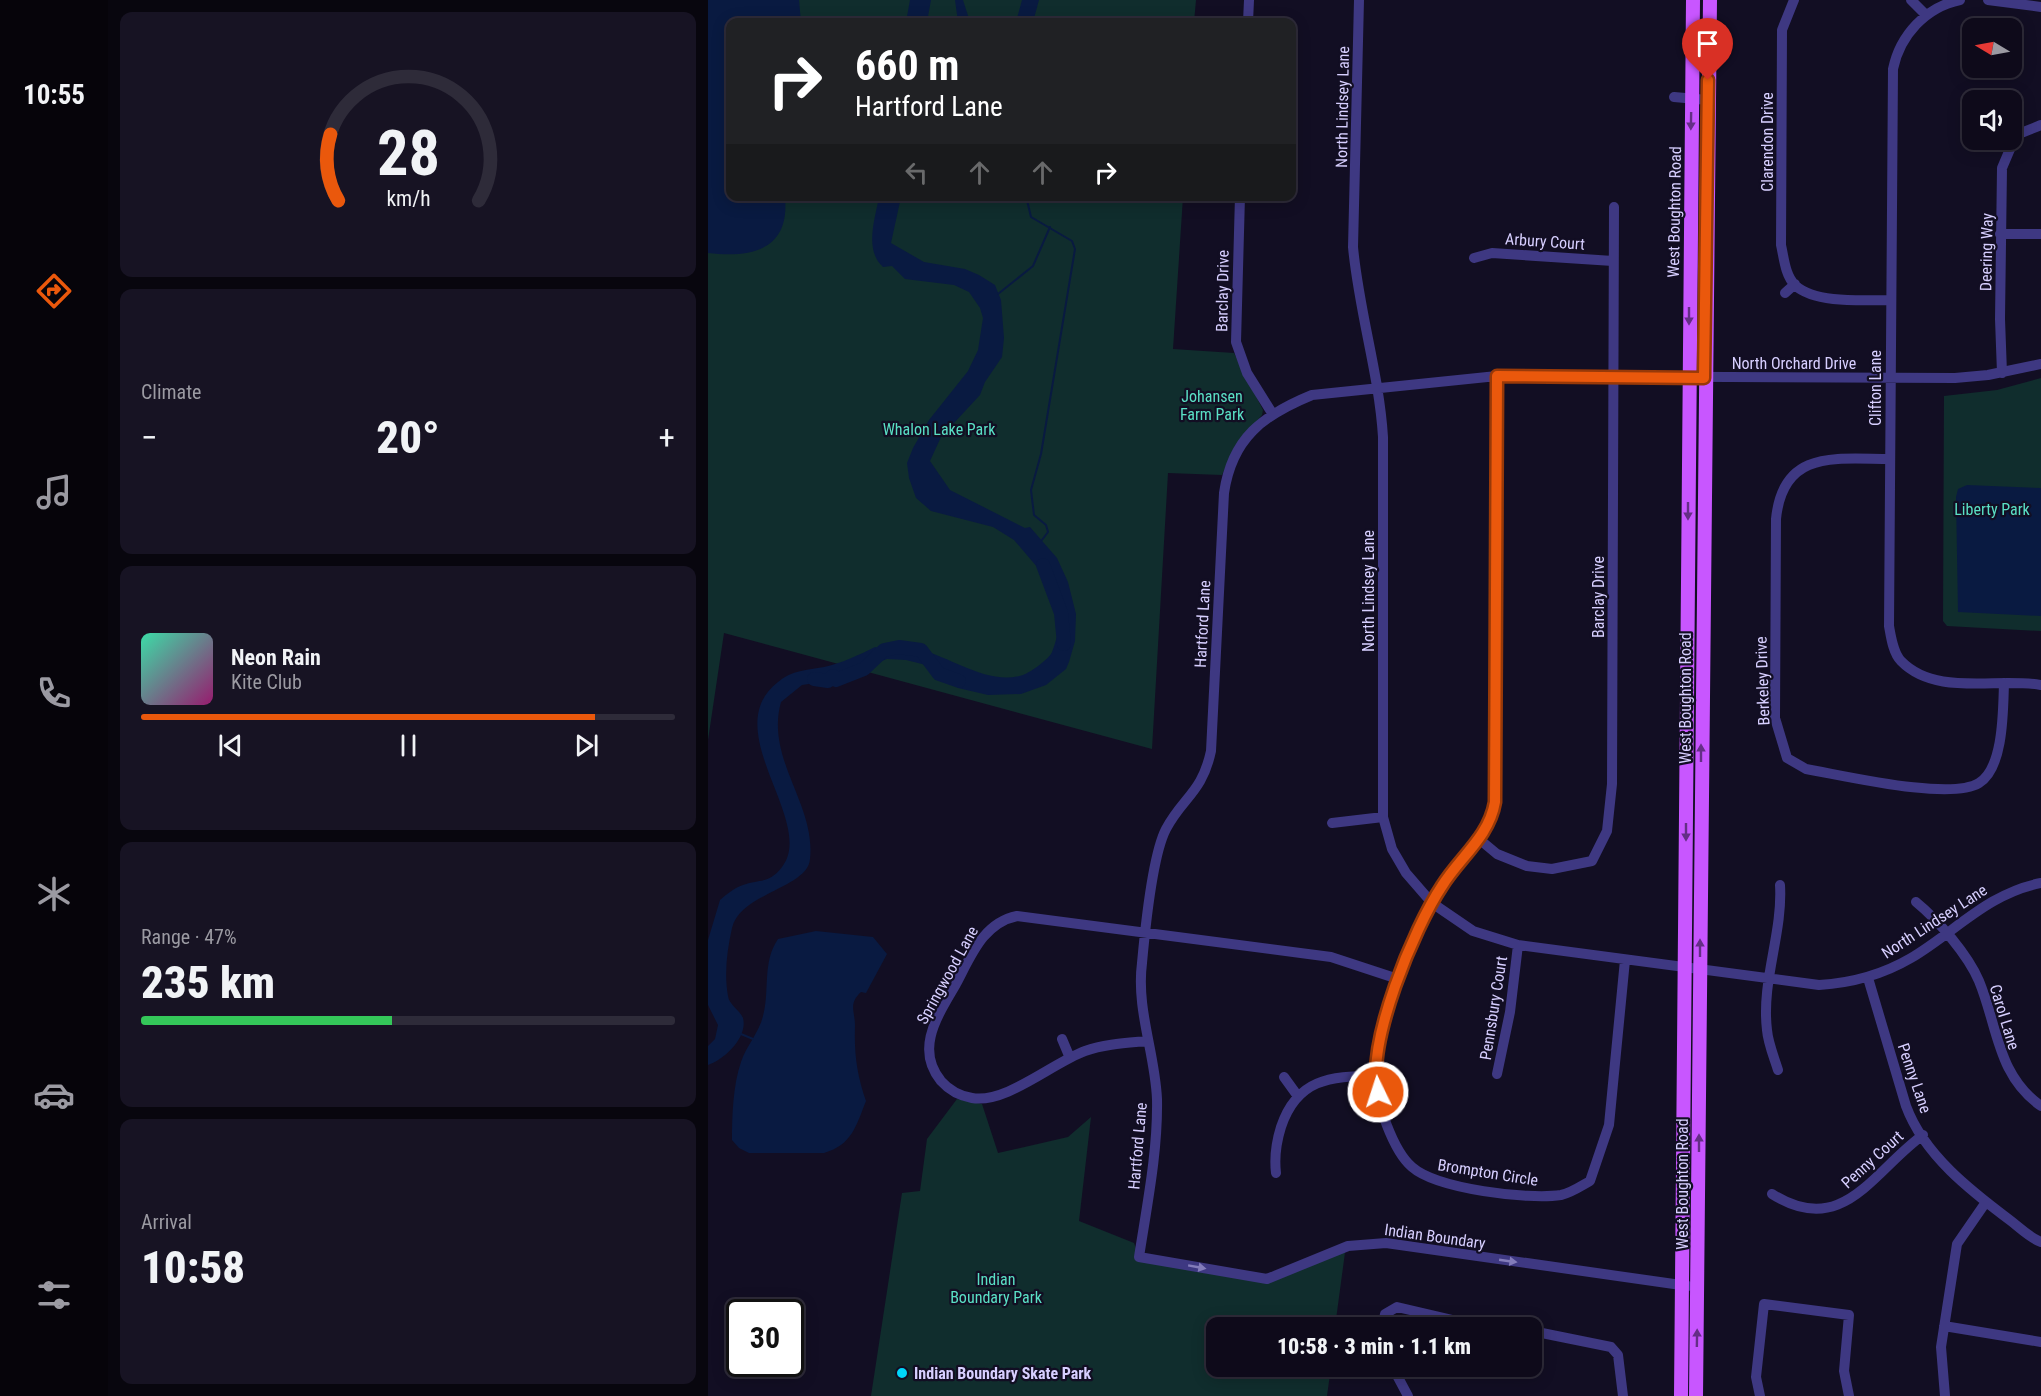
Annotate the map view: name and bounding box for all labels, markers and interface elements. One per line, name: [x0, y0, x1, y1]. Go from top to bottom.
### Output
pin: [1682, 18, 1733, 80]
north arrow: [1962, 18, 2022, 78]
map controls: [1962, 18, 2022, 150]
icon: arrive: [1691, 27, 1724, 60]
text: 660 m: [855, 41, 960, 90]
icon: right: [756, 42, 834, 120]
street label: North Lindsey Lane: [1332, 46, 1353, 168]
text: 10:55: [23, 79, 85, 111]
button: sound: [1962, 90, 2022, 150]
text: Hartford Lane: [855, 91, 1003, 123]
street label: Clarendon Drive: [1758, 92, 1777, 192]
one-way arrow: [1686, 112, 1696, 131]
text: 28: [376, 118, 440, 191]
street label: West Boughton Road: [1664, 146, 1685, 278]
icon: left: [900, 156, 933, 189]
icon: ahead: [963, 156, 996, 189]
icon: ahead: [1026, 156, 1059, 189]
icon: right: [1089, 156, 1122, 189]
text: km/h: [386, 187, 430, 212]
street label: Deering Way: [1976, 212, 1997, 291]
street label: Arbury Court: [1504, 229, 1586, 254]
street label: Barclay Drive: [1212, 250, 1233, 332]
icon: directions: [33, 270, 75, 312]
one-way arrow: [1684, 307, 1694, 326]
street label: Clifton Lane: [1866, 350, 1885, 426]
street label: North Orchard Drive: [1732, 354, 1856, 373]
text: Climate: [141, 380, 201, 404]
park label: Johansen Farm Park: [1180, 387, 1245, 424]
text: 20°: [376, 411, 440, 464]
text: −: [141, 418, 158, 457]
text: +: [659, 418, 675, 457]
park label: Whalon Lake Park: [883, 420, 996, 439]
icon: music: [33, 471, 75, 513]
park label: Liberty Park: [1954, 500, 2031, 519]
one-way arrow: [1684, 502, 1693, 521]
street label: North Lindsey Lane: [1359, 530, 1378, 652]
street label: Barclay Drive: [1589, 556, 1608, 638]
street label: Hartford Lane: [1191, 580, 1214, 668]
street label: West Boughton Road: [1676, 632, 1695, 764]
street label: Berkeley Drive: [1751, 636, 1774, 726]
text: Neon Rain: [231, 645, 321, 670]
text: Kite Club: [231, 670, 302, 694]
icon: phone: [33, 672, 75, 714]
icon: previous: [214, 729, 247, 762]
icon: pause: [392, 729, 425, 762]
icon: next: [570, 729, 603, 762]
one-way arrow: [1696, 743, 1706, 762]
one-way arrow: [1681, 823, 1691, 842]
icon: climate: [33, 873, 75, 915]
street label: North Lindsey Lane: [1878, 880, 1991, 963]
street label: Springwood Lane: [913, 923, 982, 1028]
text: Range · 47%: [141, 925, 237, 949]
one-way arrow: [1695, 938, 1705, 957]
street label: Pennsbury Court: [1476, 955, 1511, 1061]
text: 235 km: [141, 956, 275, 1009]
street label: Carol Lane: [1986, 982, 2023, 1052]
street label: Penny Lane: [1894, 1041, 1935, 1116]
position arrow: [1346, 1060, 1410, 1124]
icon: car: [33, 1074, 75, 1116]
street label: Hartford Lane: [1124, 1102, 1151, 1190]
street label: West Boughton Road: [1673, 1118, 1692, 1250]
street label: Penny Court: [1837, 1126, 1907, 1192]
one-way arrow: [1694, 1133, 1703, 1152]
street label: Brompton Circle: [1436, 1155, 1540, 1190]
text: Arrival: [141, 1210, 192, 1234]
street label: Indian Boundary: [1383, 1220, 1487, 1253]
text: 10:58: [141, 1241, 245, 1294]
one-way arrow: [1499, 1257, 1518, 1266]
one-way arrow: [1188, 1263, 1207, 1272]
park label: Indian Boundary Park: [950, 1270, 1043, 1307]
icon: filters: [33, 1274, 75, 1316]
speed limit sign: 30: [726, 1299, 804, 1377]
one-way arrow: [1692, 1328, 1702, 1347]
text: 10:58 · 3 min · 1.1 km: [1277, 1334, 1471, 1359]
place label: Indian Boundary Skate Park: [914, 1364, 1092, 1383]
marker: Indian Boundary Skate Park: [895, 1366, 909, 1380]

